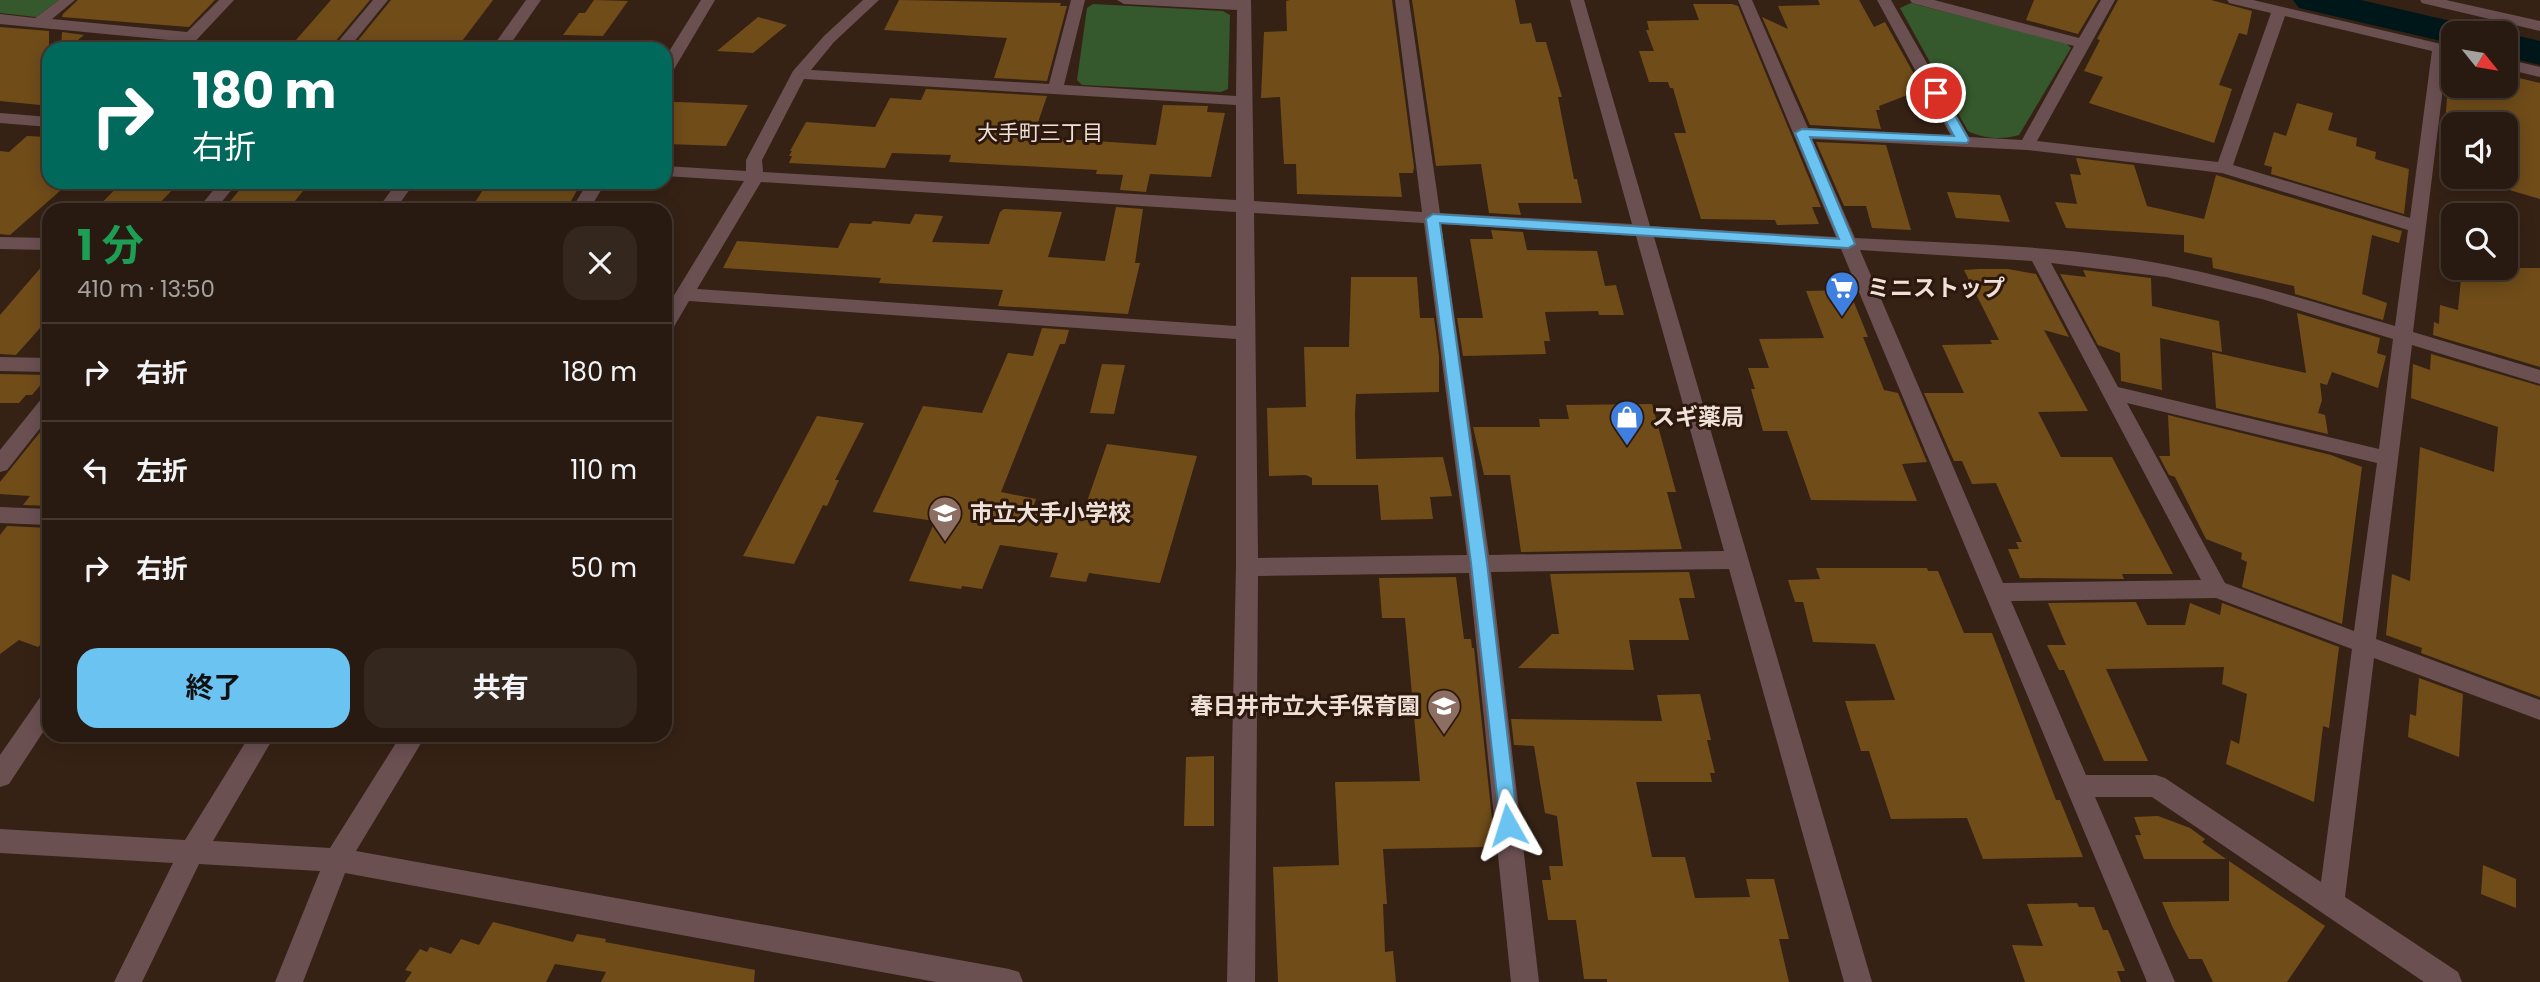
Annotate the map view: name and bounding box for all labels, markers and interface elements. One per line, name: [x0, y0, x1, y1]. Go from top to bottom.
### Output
north arrow: [2441, 21, 2518, 98]
map controls: [2441, 21, 2518, 280]
text: 180 m: [192, 57, 336, 125]
pin: [1906, 63, 1966, 123]
icon: right: [77, 70, 168, 161]
icon: arrive: [1917, 74, 1955, 112]
button: sound: [2441, 112, 2518, 189]
district label: 大手町三丁目: [977, 118, 1103, 147]
text: 右折: [192, 124, 256, 169]
button: search: [2441, 203, 2518, 280]
text: 1 分: [77, 216, 144, 275]
button: close: [563, 226, 637, 300]
supermarket icon: ミニストップ: [1823, 269, 1861, 318]
place label: ミニストップ: [1867, 272, 2005, 304]
text: 410 m · 13:50: [77, 273, 215, 305]
icon: right: [77, 353, 115, 391]
text: 180 m: [562, 354, 637, 390]
text: 右折: [136, 355, 188, 391]
shop icon: スギ薬局: [1608, 398, 1646, 447]
place label: スギ薬局: [1652, 401, 1744, 433]
icon: left: [77, 451, 115, 489]
text: 110 m: [570, 452, 637, 488]
text: 左折: [136, 453, 188, 489]
school or university icon: 市立大手小学校: [926, 494, 964, 543]
place label: 市立大手小学校: [970, 497, 1131, 529]
icon: right: [77, 549, 115, 587]
text: 50 m: [571, 550, 637, 586]
text: 右折: [136, 551, 188, 587]
button: 終了: [77, 648, 350, 728]
button: 共有: [364, 648, 637, 728]
school or university icon: 春日井市立大手保育園: [1425, 687, 1463, 736]
place label: 春日井市立大手保育園: [1190, 690, 1420, 722]
position arrow: [1471, 788, 1545, 862]

